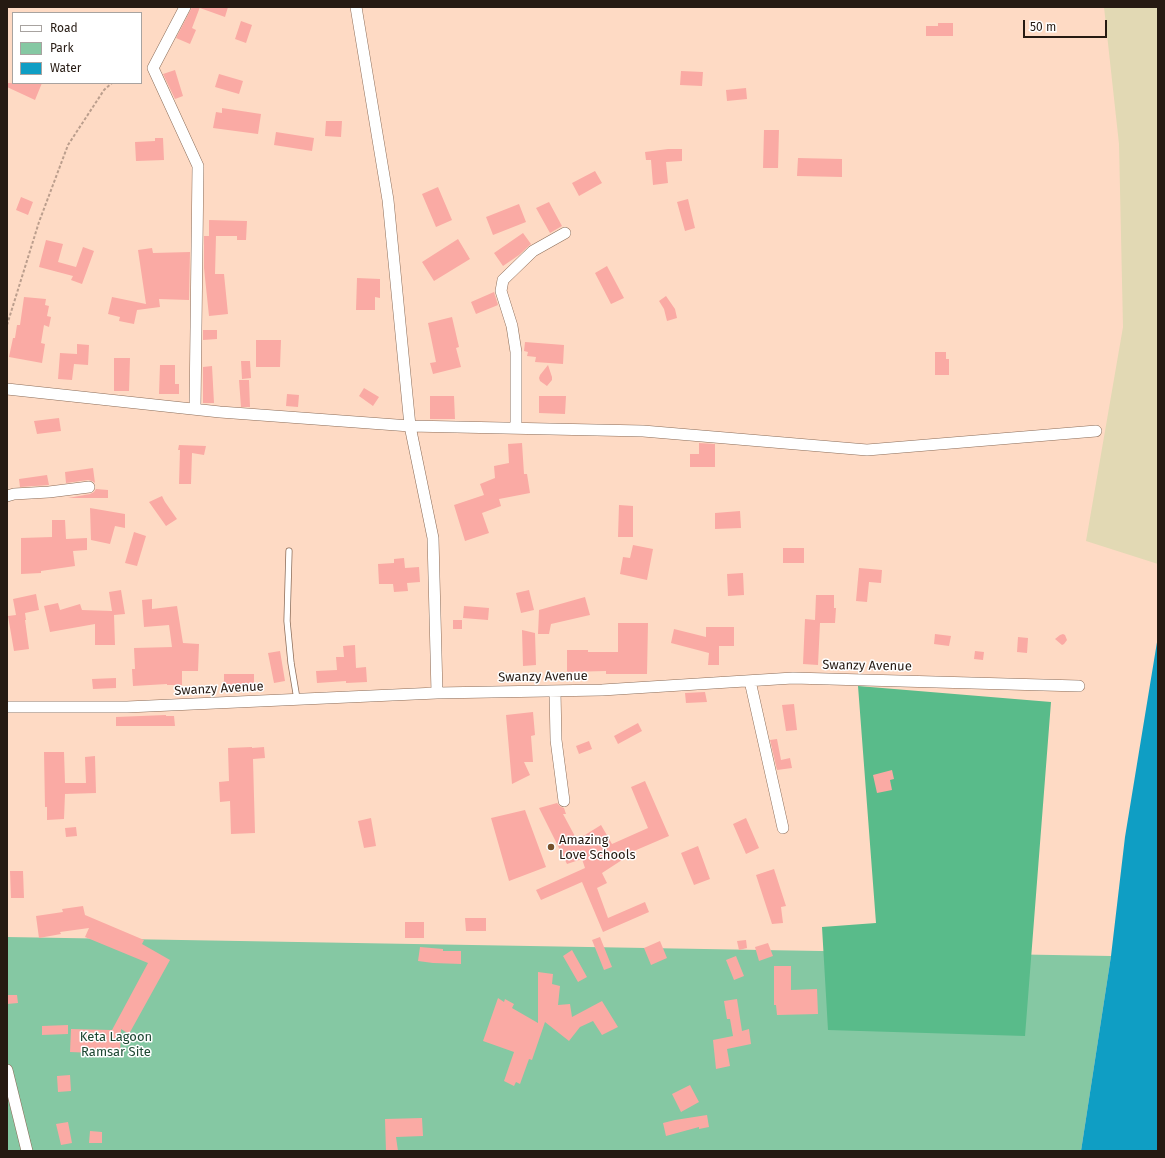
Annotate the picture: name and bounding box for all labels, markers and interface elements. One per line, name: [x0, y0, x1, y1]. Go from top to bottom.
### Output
legend: [12, 12, 142, 84]
scale bar: [1025, 12, 1109, 38]
text: 50 m: [1030, 20, 1056, 34]
text: Road: [50, 21, 78, 35]
text: Park: [50, 41, 74, 55]
text: Water: [50, 61, 81, 75]
street label: Swanzy Avenue: [822, 657, 912, 675]
street label: Swanzy Avenue: [498, 668, 588, 686]
street label: Swanzy Avenue: [174, 679, 264, 699]
place label: Amazing Love Schools: [559, 832, 636, 863]
marker: Amazing Love Schools: [546, 842, 556, 852]
park label: Keta Lagoon Ramsar Site: [80, 1029, 152, 1060]

